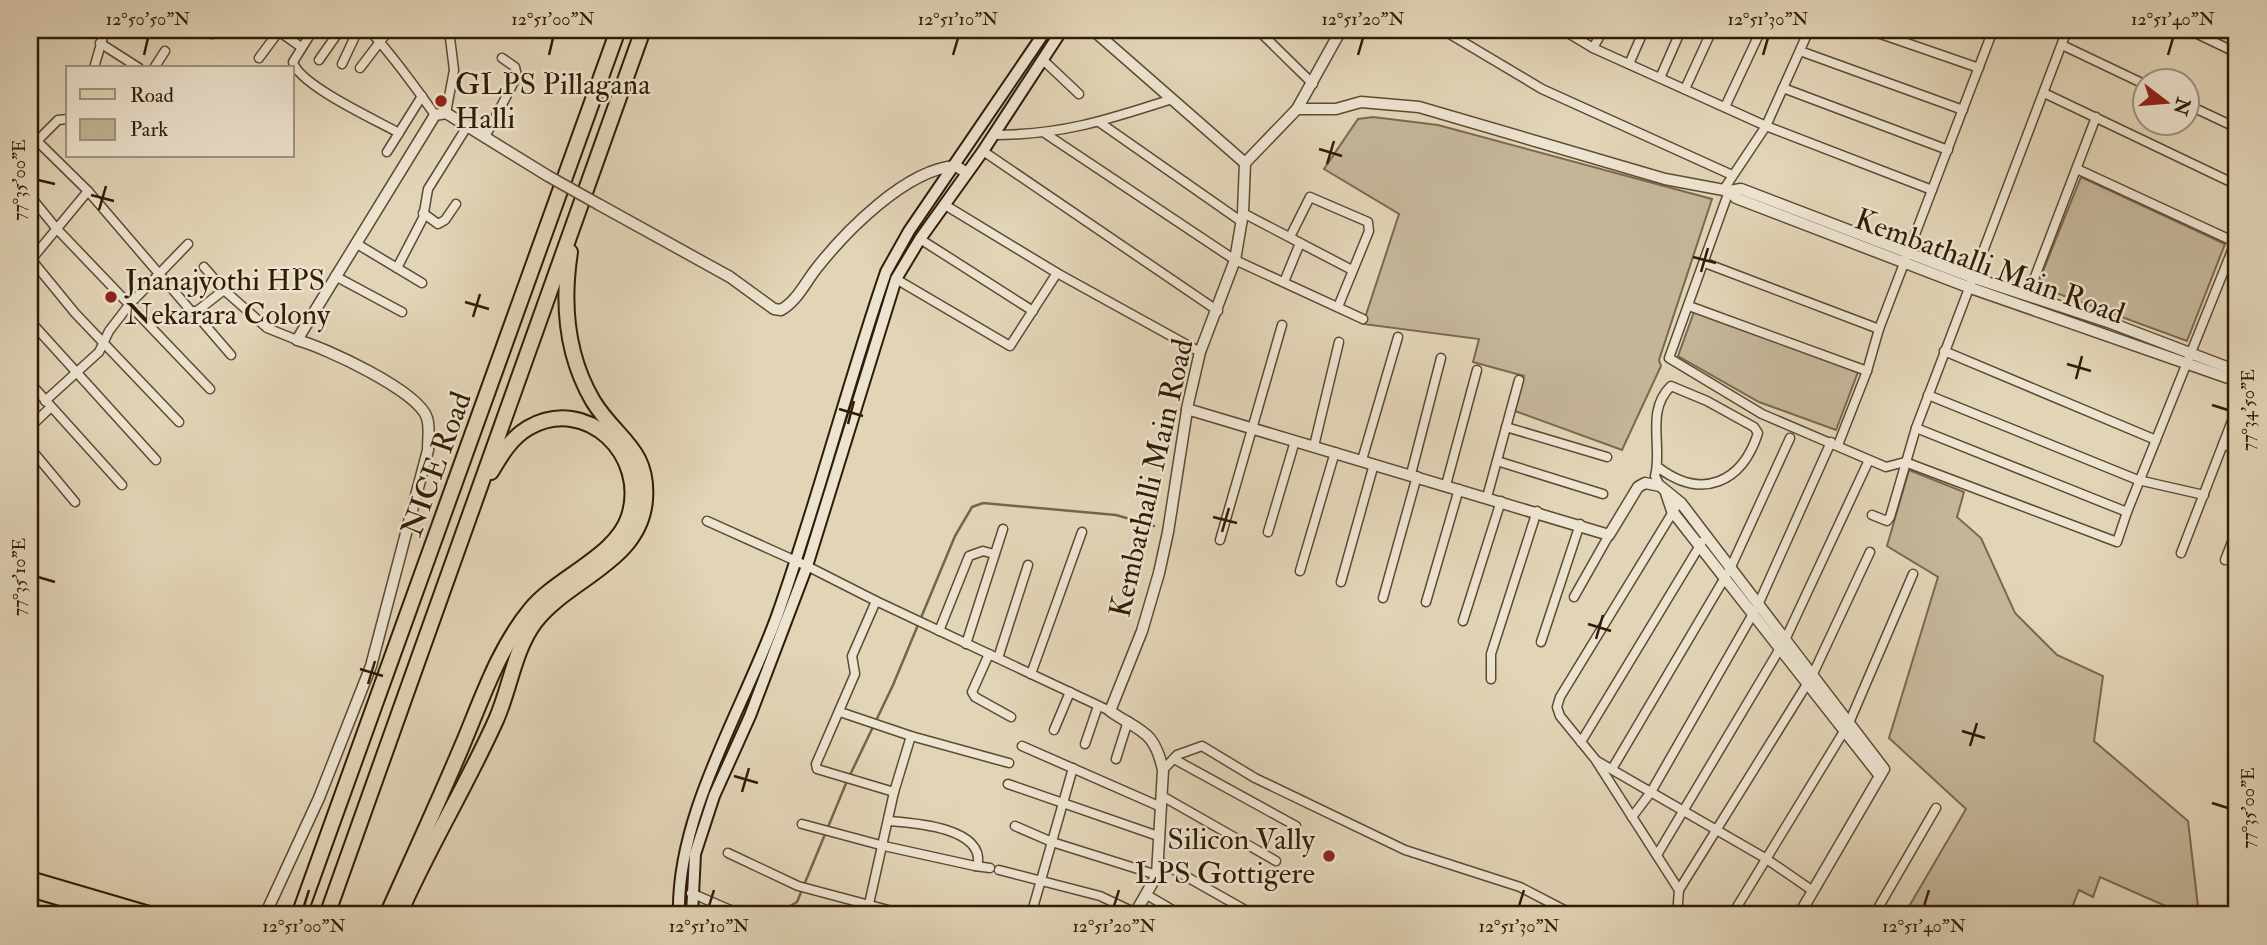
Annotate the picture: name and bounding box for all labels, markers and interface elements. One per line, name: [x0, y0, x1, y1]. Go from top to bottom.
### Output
text: 12°50'50"N: [106, 8, 190, 31]
text: 12°51'00"N: [511, 8, 595, 31]
text: 12°51'10"N: [918, 8, 998, 31]
text: 12°51'20"N: [1321, 8, 1405, 31]
text: 12°51'30"N: [1728, 8, 1808, 31]
text: 12°51'40"N: [2131, 8, 2215, 31]
legend: [66, 66, 294, 158]
place label: GLPS Pillagana Halli: [455, 66, 651, 137]
north arrow: [2130, 66, 2200, 136]
text: Road: [130, 82, 175, 109]
marker: GLPS Pillagana Halli: [433, 93, 449, 109]
text: N: [2167, 94, 2196, 119]
text: Park: [130, 116, 168, 143]
text: 77°35'00"E: [8, 139, 31, 221]
street label: Kembathalli Main Road: [1850, 200, 2130, 333]
place label: Jnanajyothi HPS Nekarara Colony: [124, 262, 331, 333]
marker: Jnanajyothi HPS Nekarara Colony: [103, 289, 119, 305]
street label: Kembathalli Main Road: [1101, 335, 1202, 621]
text: 77°34'50"E: [2237, 369, 2260, 451]
street label: NICE Road: [393, 387, 480, 542]
text: 77°35'10"E: [8, 538, 31, 616]
text: 77°35'00"E: [2237, 767, 2260, 849]
place label: Silicon Vally LPS Gottigere: [1135, 821, 1316, 892]
marker: Silicon Vally LPS Gottigere: [1321, 848, 1337, 864]
text: 12°51'00"N: [262, 915, 346, 938]
text: 12°51'10"N: [669, 915, 749, 938]
text: 12°51'20"N: [1072, 915, 1156, 938]
text: 12°51'30"N: [1479, 915, 1559, 938]
text: 12°51'40"N: [1882, 915, 1966, 938]

